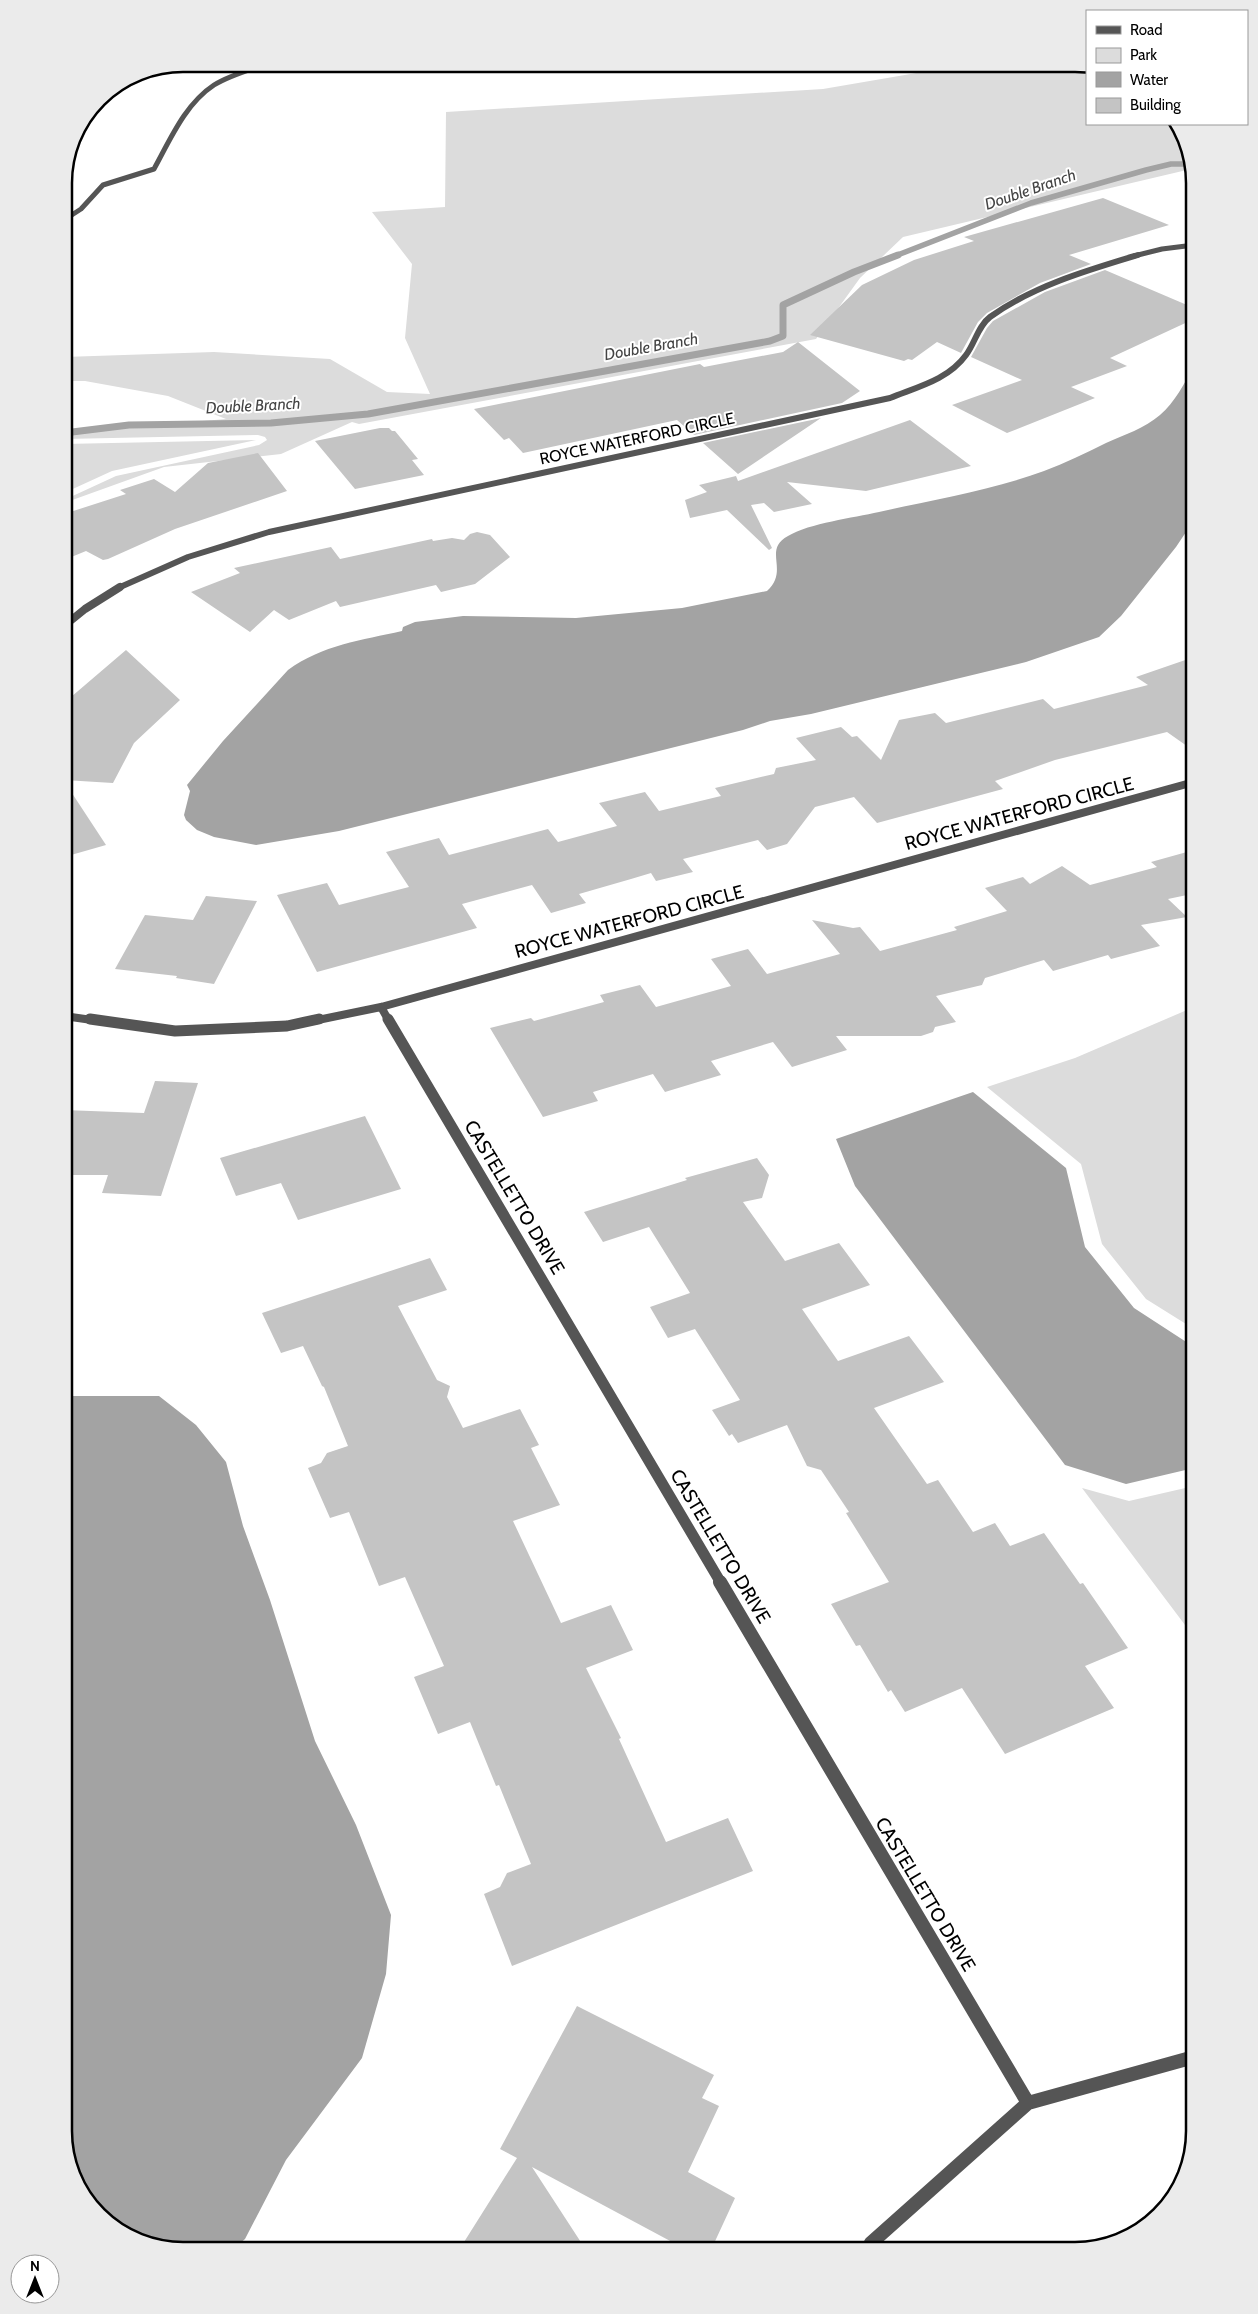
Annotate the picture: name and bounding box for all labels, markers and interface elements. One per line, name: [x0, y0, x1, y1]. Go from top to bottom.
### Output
legend: [1086, 10, 1248, 125]
text: Road: [1130, 21, 1163, 39]
text: Park: [1130, 46, 1157, 64]
text: Water: [1130, 71, 1168, 89]
text: Building: [1130, 96, 1181, 114]
water label: Double Branch: [982, 165, 1078, 214]
water label: Double Branch: [603, 329, 699, 364]
water label: Double Branch: [205, 394, 301, 417]
street label: ROYCE WATERFORD CIRCLE: [538, 408, 736, 468]
street label: ROYCE WATERFORD CIRCLE: [902, 772, 1136, 855]
street label: ROYCE WATERFORD CIRCLE: [512, 880, 746, 963]
street label: CASTELLETTO DRIVE: [459, 1116, 570, 1278]
street label: CASTELLETTO DRIVE: [665, 1465, 776, 1627]
street label: CASTELLETTO DRIVE: [870, 1813, 981, 1975]
north arrow: [10, 2254, 60, 2304]
text: N: [30, 2257, 40, 2275]

